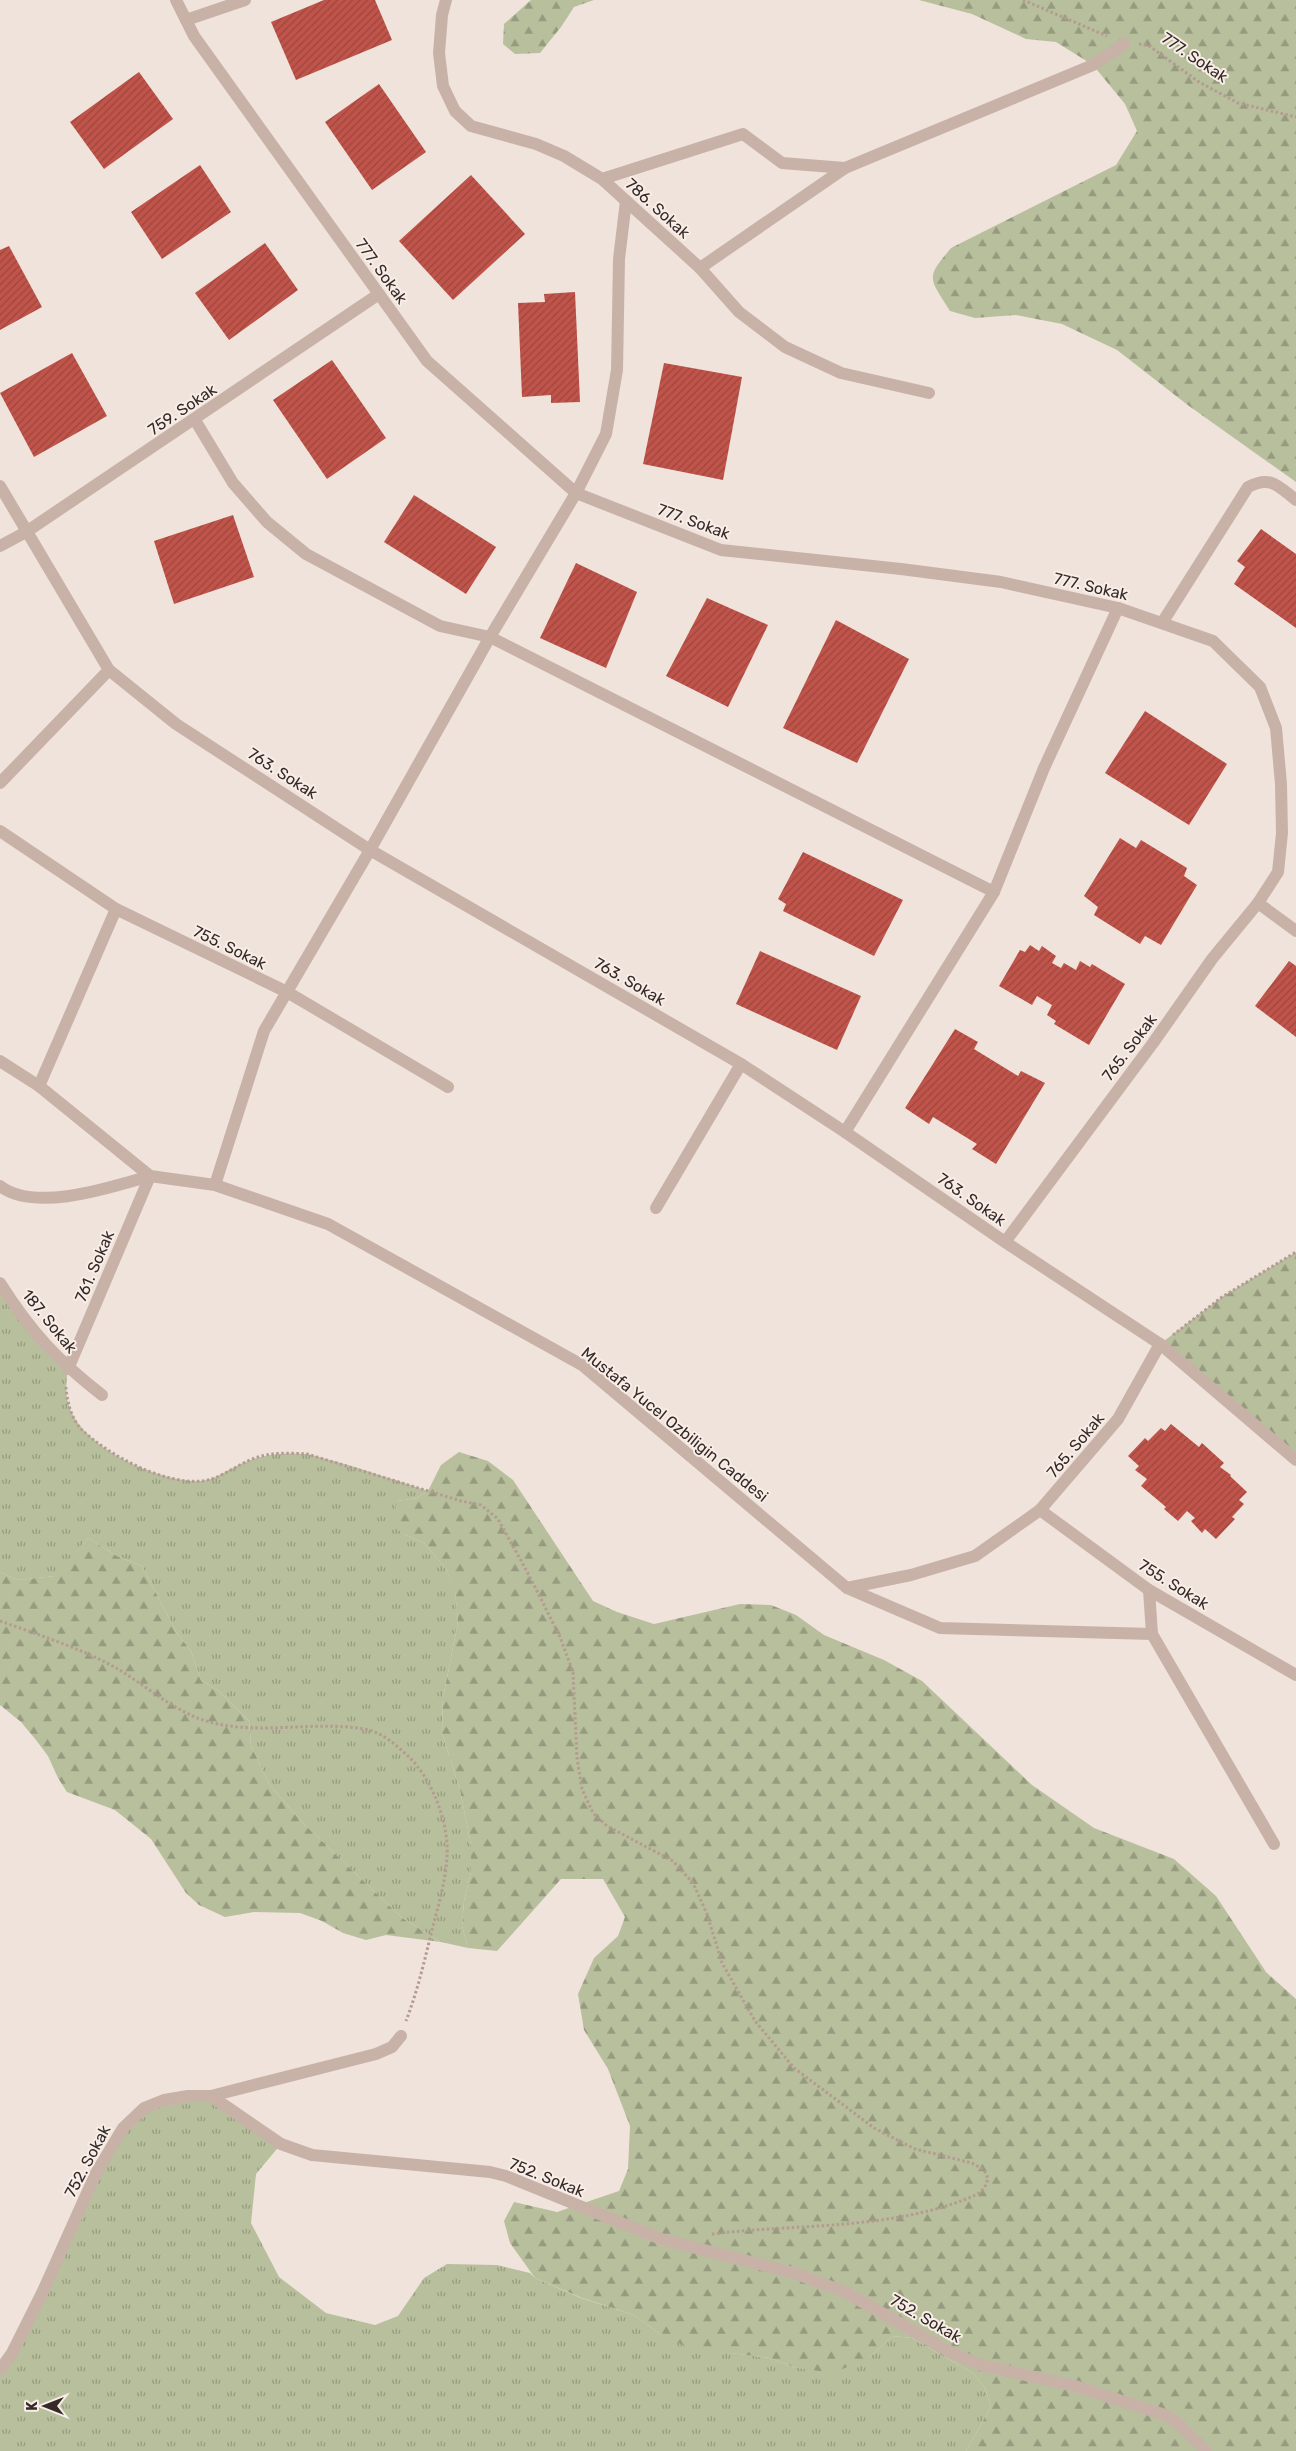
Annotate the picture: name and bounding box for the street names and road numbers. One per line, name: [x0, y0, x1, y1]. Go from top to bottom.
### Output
street label: 777. Sokak: [1158, 28, 1232, 87]
street label: 786. Sokak: [621, 174, 694, 243]
street label: 777. Sokak: [352, 235, 412, 308]
street label: 759. Sokak: [144, 379, 221, 439]
street label: 777. Sokak: [655, 500, 733, 544]
street label: 777. Sokak: [1052, 569, 1131, 604]
street label: 763. Sokak: [244, 744, 322, 803]
street label: 755. Sokak: [190, 922, 270, 974]
street label: 763. Sokak: [591, 953, 669, 1010]
street label: 765. Sokak: [1098, 1009, 1161, 1085]
street label: 763. Sokak: [934, 1169, 1010, 1230]
street label: 761. Sokak: [71, 1227, 118, 1305]
street label: 187. Sokak: [18, 1286, 82, 1358]
street label: Mustafa Yucel Ozbiligin Caddesi: [577, 1343, 772, 1506]
street label: 765. Sokak: [1043, 1408, 1109, 1482]
street label: 755. Sokak: [1135, 1555, 1213, 1614]
street label: 752. Sokak: [60, 2121, 115, 2201]
street label: 752. Sokak: [506, 2154, 588, 2201]
street label: 752. Sokak: [887, 2290, 966, 2347]

